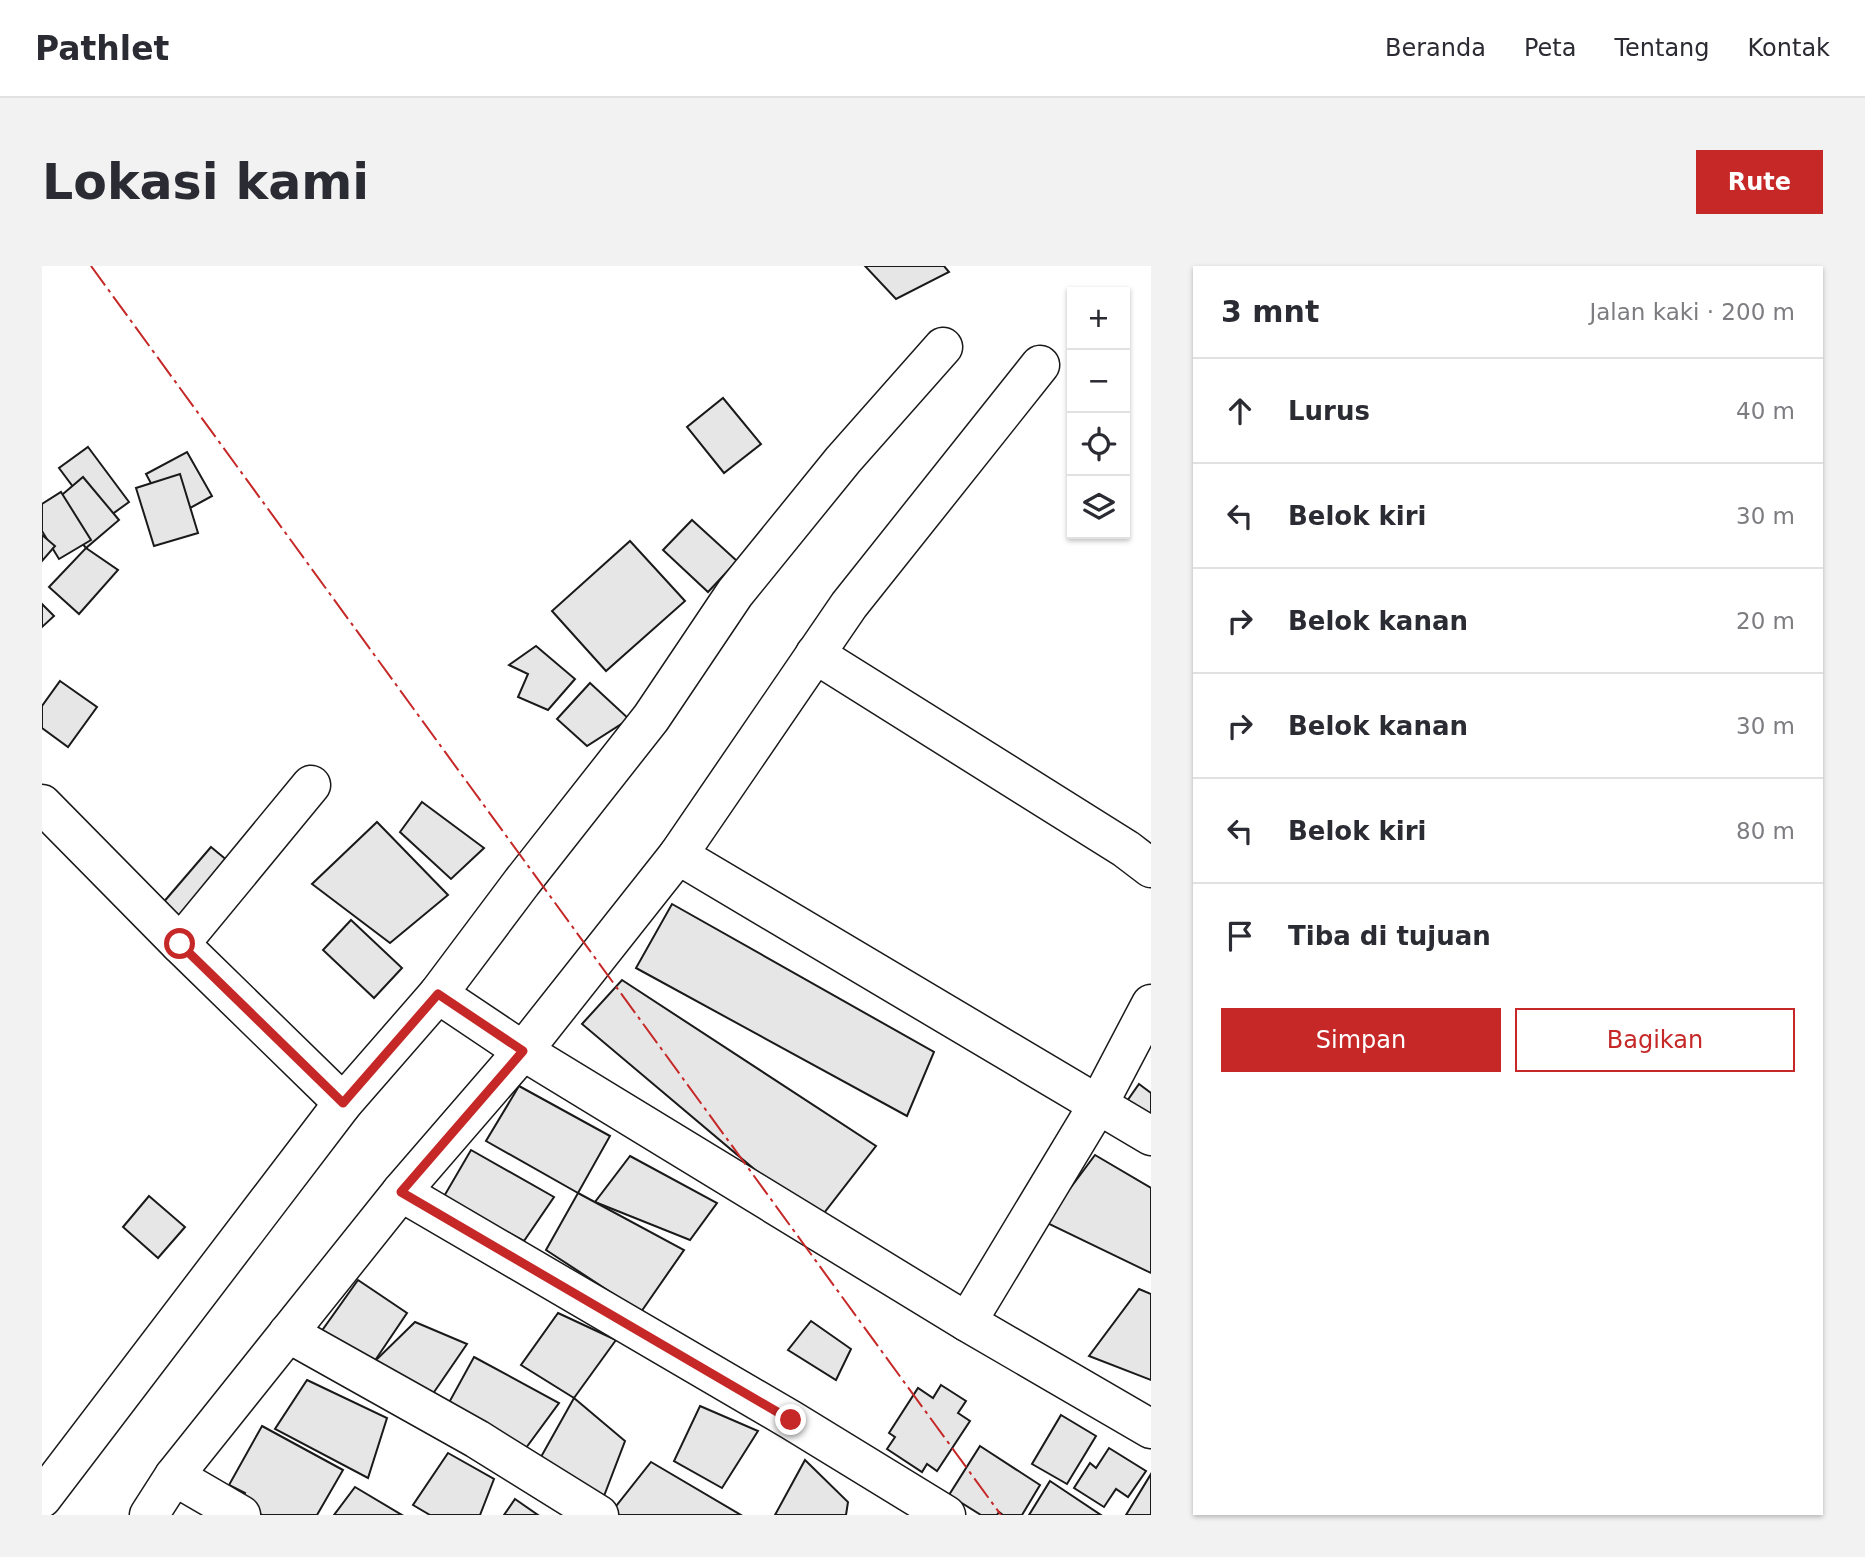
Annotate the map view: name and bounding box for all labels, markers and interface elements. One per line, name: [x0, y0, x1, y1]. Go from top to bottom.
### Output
text: Pathlet: [35, 29, 169, 68]
text: Beranda: [1385, 34, 1486, 62]
text: Peta: [1524, 34, 1576, 62]
text: Tentang: [1614, 34, 1710, 62]
text: Kontak: [1748, 34, 1830, 62]
button: Rute: [1696, 150, 1823, 214]
text: Lokasi kami: [42, 154, 369, 211]
map controls: [1067, 287, 1130, 539]
button: +: [1067, 287, 1130, 350]
text: 3 mnt: [1221, 294, 1319, 329]
text: Jalan kaki · 200 m: [1589, 299, 1795, 325]
button: −: [1067, 350, 1130, 413]
icon: ahead: [1221, 392, 1259, 430]
text: Lurus: [1288, 396, 1370, 426]
text: 40 m: [1736, 398, 1795, 424]
button: locate: [1067, 413, 1130, 476]
button: layers: [1067, 476, 1130, 539]
icon: left: [1221, 497, 1259, 535]
text: Belok kiri: [1288, 501, 1427, 531]
text: 30 m: [1736, 503, 1795, 529]
icon: right: [1221, 602, 1259, 640]
text: Belok kanan: [1288, 606, 1468, 636]
text: 20 m: [1736, 608, 1795, 634]
icon: right: [1221, 707, 1259, 745]
text: Belok kanan: [1288, 711, 1468, 741]
text: 30 m: [1736, 713, 1795, 739]
icon: left: [1221, 812, 1259, 850]
text: Belok kiri: [1288, 816, 1427, 846]
text: 80 m: [1736, 818, 1795, 844]
icon: arrive: [1221, 917, 1259, 955]
text: Tiba di tujuan: [1288, 921, 1491, 951]
route start: [164, 928, 195, 959]
button: Simpan: [1221, 1008, 1501, 1072]
button: Bagikan: [1515, 1008, 1795, 1072]
route end: [775, 1404, 806, 1435]

